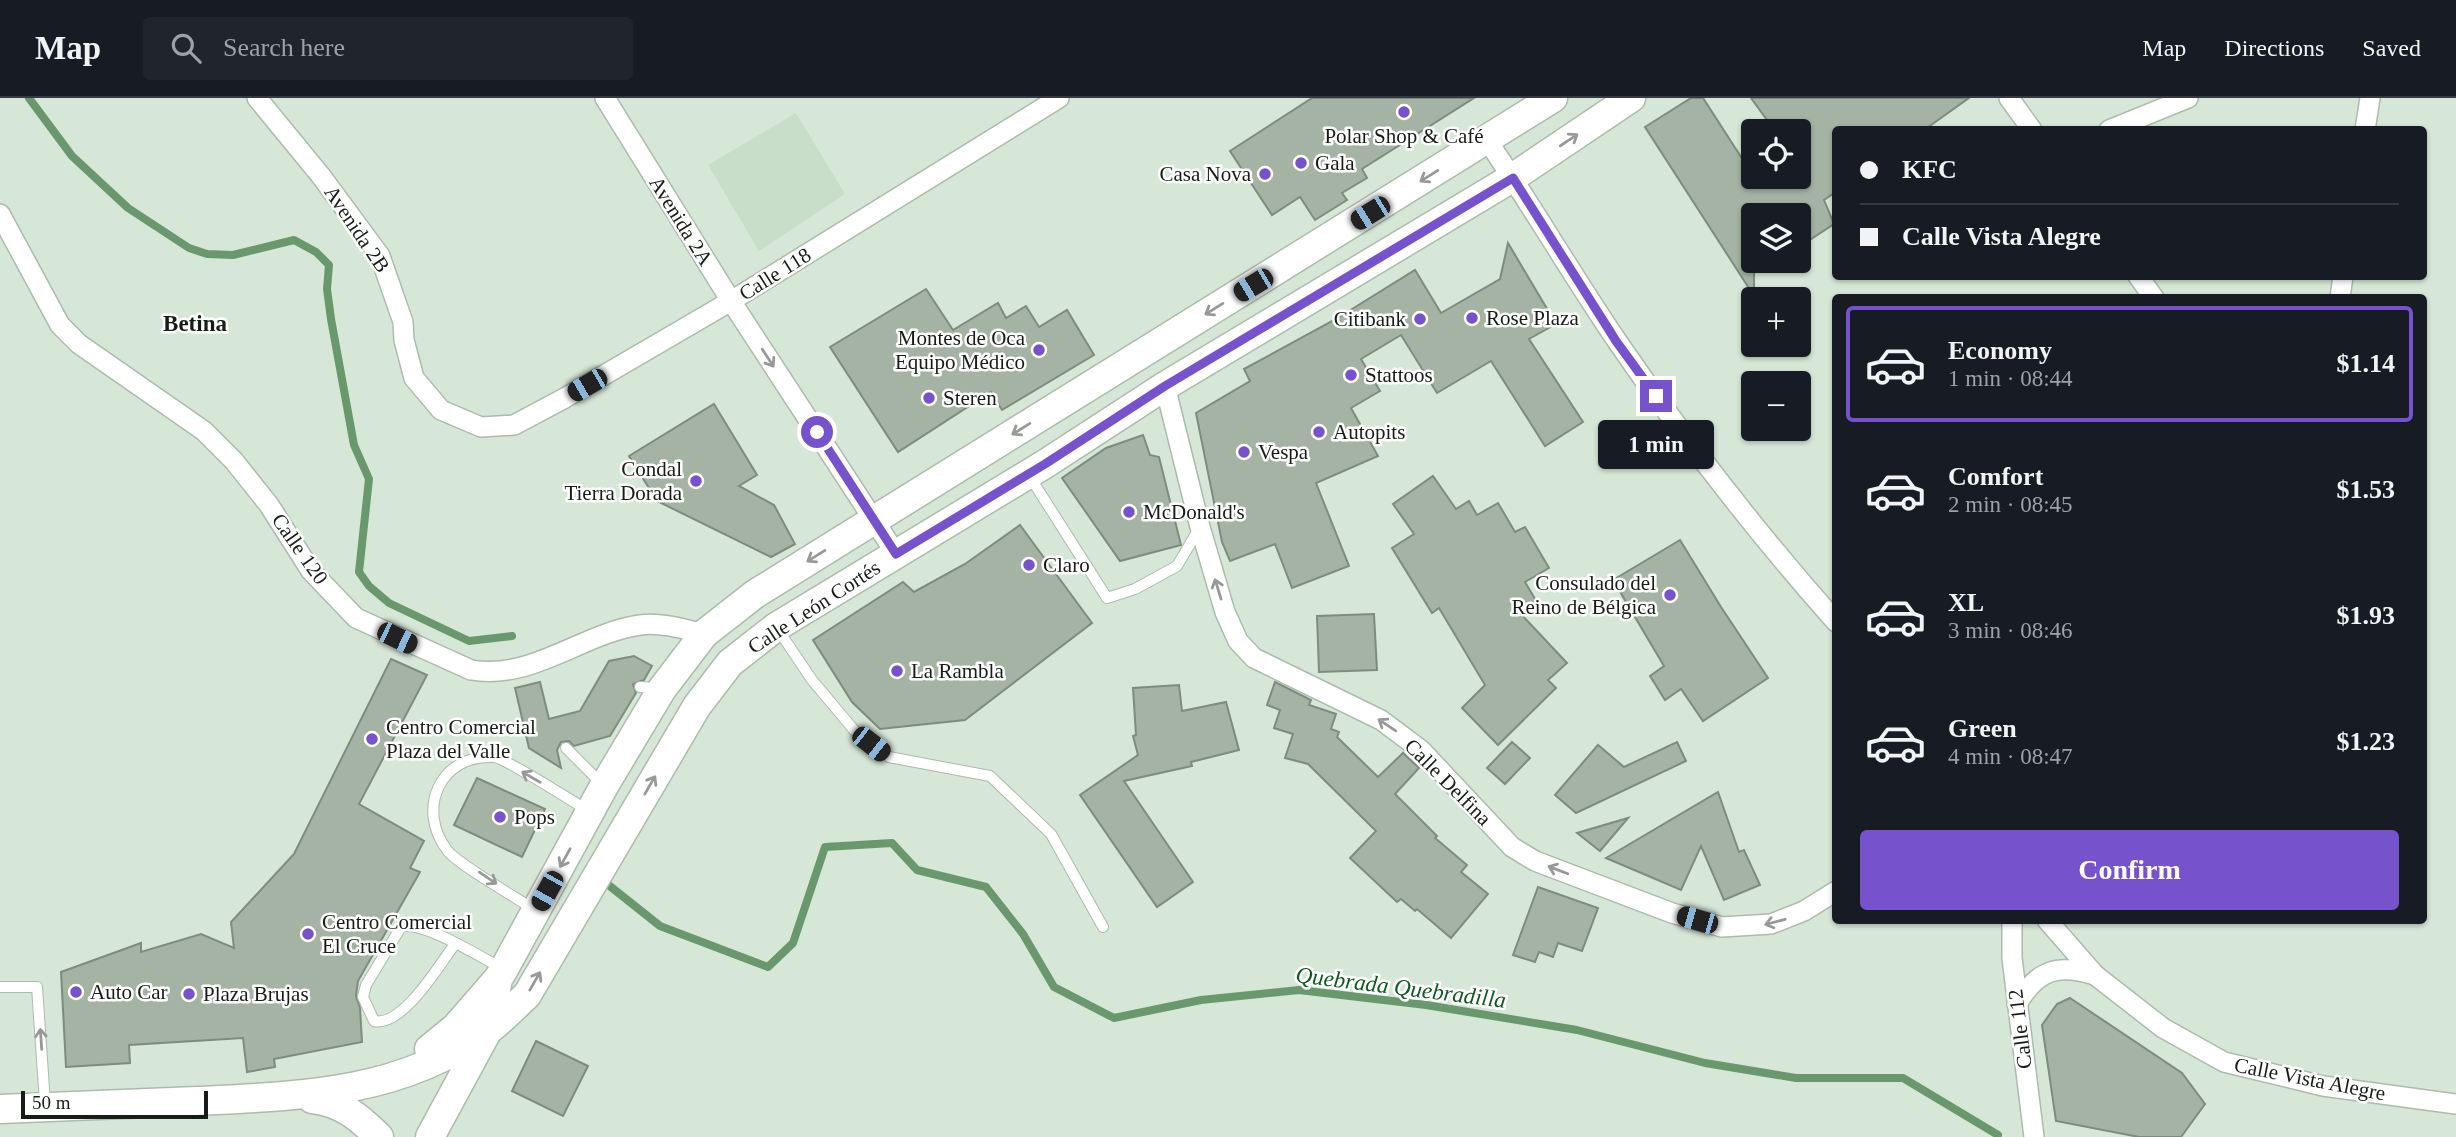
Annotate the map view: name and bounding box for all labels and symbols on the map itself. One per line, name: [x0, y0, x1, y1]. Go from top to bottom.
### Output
marker: Polar Shop & Café: [1396, 104, 1412, 120]
place label: Polar Shop & Café: [1324, 124, 1484, 148]
one-way arrow: [1559, 133, 1578, 147]
place label: Gala: [1315, 151, 1355, 175]
marker: Gala: [1293, 155, 1309, 171]
place label: Casa Nova: [1159, 162, 1252, 186]
marker: Casa Nova: [1257, 166, 1273, 182]
one-way arrow: [1419, 170, 1439, 184]
street label: Avenida 2A: [644, 172, 718, 271]
street label: Avenida 2B: [319, 181, 395, 277]
car: [1347, 193, 1394, 233]
street label: Calle 118: [735, 243, 815, 305]
car: [1230, 265, 1277, 305]
one-way arrow: [1205, 302, 1225, 316]
place label: Rose Plaza: [1486, 306, 1579, 330]
place label: Citibank: [1334, 307, 1406, 331]
marker: Rose Plaza: [1464, 310, 1480, 326]
district label: Betina: [163, 311, 227, 336]
marker: Citibank: [1412, 311, 1428, 327]
place label: Montes de Oca Equipo Médico: [895, 326, 1026, 374]
marker: Montes de Oca Equipo Médico: [1031, 342, 1047, 358]
one-way arrow: [761, 348, 775, 367]
place label: Stattoos: [1365, 363, 1433, 387]
car: [564, 365, 611, 405]
marker: Stattoos: [1343, 367, 1359, 383]
route end: [1640, 380, 1672, 412]
place label: Steren: [943, 386, 997, 410]
marker: Steren: [921, 390, 937, 406]
route start: [801, 416, 833, 448]
place label: Autopits: [1333, 420, 1405, 444]
callout: 1 min: [1598, 420, 1714, 470]
one-way arrow: [1011, 422, 1031, 436]
marker: Autopits: [1311, 424, 1327, 440]
place label: Vespa: [1258, 440, 1309, 464]
marker: Vespa: [1236, 444, 1252, 460]
place label: Condal Tierra Dorada: [564, 457, 683, 505]
marker: Condal Tierra Dorada: [688, 473, 704, 489]
place label: McDonald's: [1143, 500, 1245, 524]
marker: McDonald's: [1121, 504, 1137, 520]
street label: Calle 120: [267, 509, 333, 589]
one-way arrow: [807, 549, 827, 563]
place label: Claro: [1043, 553, 1090, 577]
street label: Calle León Cortés: [743, 555, 885, 659]
marker: Claro: [1021, 557, 1037, 573]
place label: Consulado del Reino de Bélgica: [1511, 571, 1657, 619]
one-way arrow: [1211, 579, 1224, 601]
marker: Consulado del Reino de Bélgica: [1662, 587, 1678, 603]
car: [374, 619, 421, 657]
place label: La Rambla: [911, 659, 1004, 683]
marker: La Rambla: [889, 663, 905, 679]
place label: Centro Comercial Plaza del Valle: [386, 715, 536, 763]
one-way arrow: [1377, 718, 1397, 732]
car: [848, 723, 895, 765]
marker: Centro Comercial Plaza del Valle: [364, 731, 380, 747]
street label: Calle Delfina: [1400, 734, 1497, 831]
one-way arrow: [522, 770, 542, 784]
one-way arrow: [644, 776, 658, 796]
place label: Pops: [514, 805, 555, 829]
marker: Pops: [492, 809, 508, 825]
one-way arrow: [558, 847, 571, 868]
one-way arrow: [1548, 863, 1570, 875]
car: [528, 868, 567, 914]
one-way arrow: [478, 871, 497, 886]
car: [1674, 904, 1721, 936]
place label: Centro Comercial El Cruce: [322, 910, 472, 958]
one-way arrow: [1764, 916, 1786, 929]
marker: Centro Comercial El Cruce: [300, 926, 316, 942]
water label: Quebrada Quebradilla: [1294, 962, 1507, 1013]
one-way arrow: [528, 972, 542, 992]
place label: Auto Car: [90, 980, 168, 1004]
place label: Plaza Brujas: [203, 982, 309, 1006]
marker: Auto Car: [68, 984, 84, 1000]
marker: Plaza Brujas: [181, 986, 197, 1002]
street label: Calle 112: [2003, 988, 2037, 1070]
one-way arrow: [34, 1028, 47, 1051]
street label: Calle Vista Alegre: [2232, 1053, 2388, 1105]
scale bar: [21, 1088, 208, 1120]

